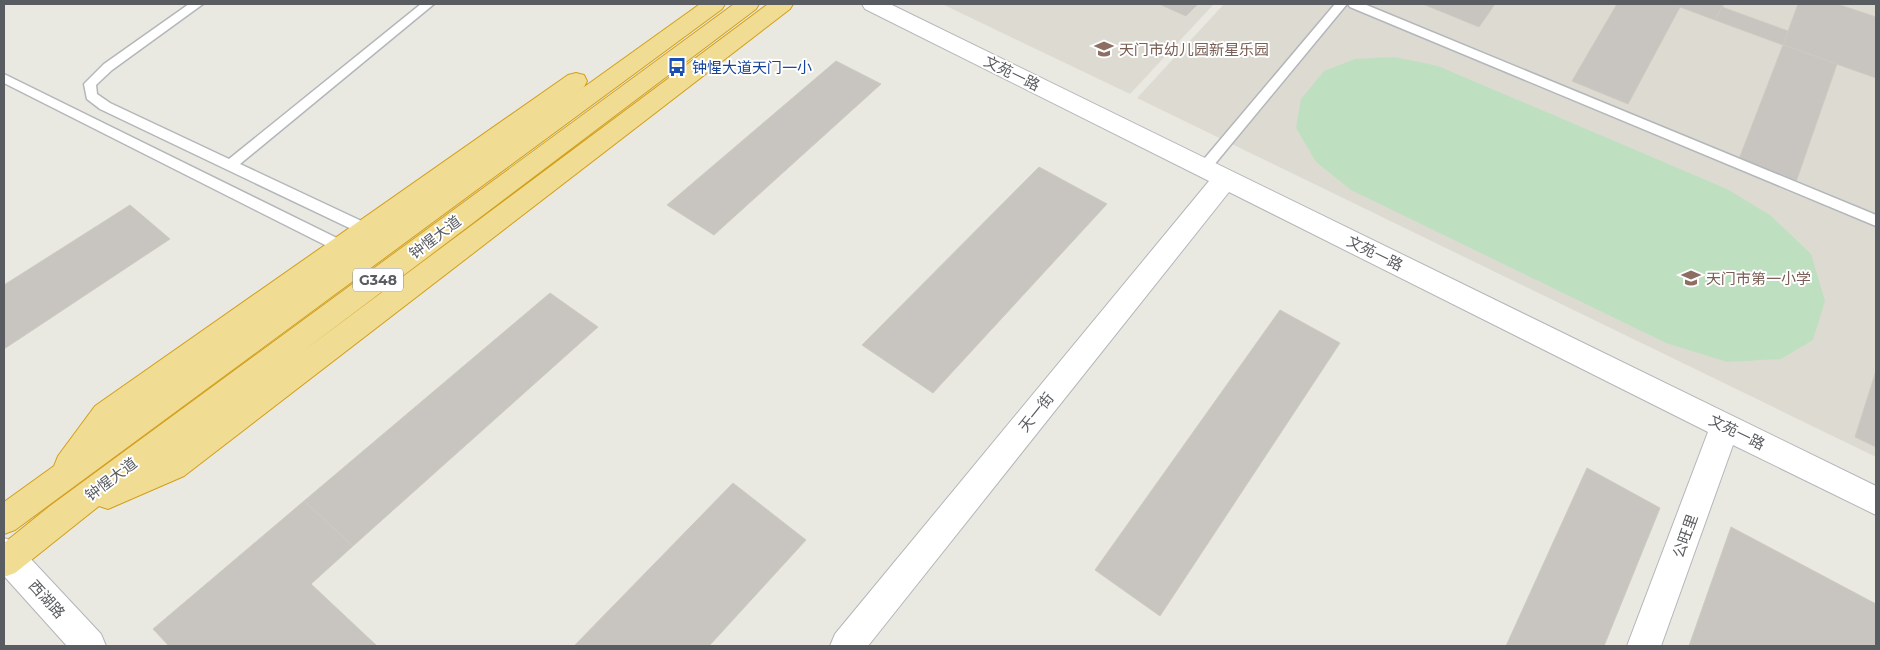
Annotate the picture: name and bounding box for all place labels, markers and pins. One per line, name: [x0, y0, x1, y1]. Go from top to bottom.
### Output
school or university icon: 天门市幼儿园新星乐园: [1093, 38, 1115, 60]
place label: 天门市幼儿园新星乐园: [1119, 40, 1269, 59]
bus stop icon: 钟惺大道天门一小: [666, 56, 688, 78]
place label: 钟惺大道天门一小: [692, 58, 812, 77]
school or university icon: 天门市第一小学: [1680, 267, 1702, 289]
place label: 天门市第一小学: [1706, 269, 1811, 288]

